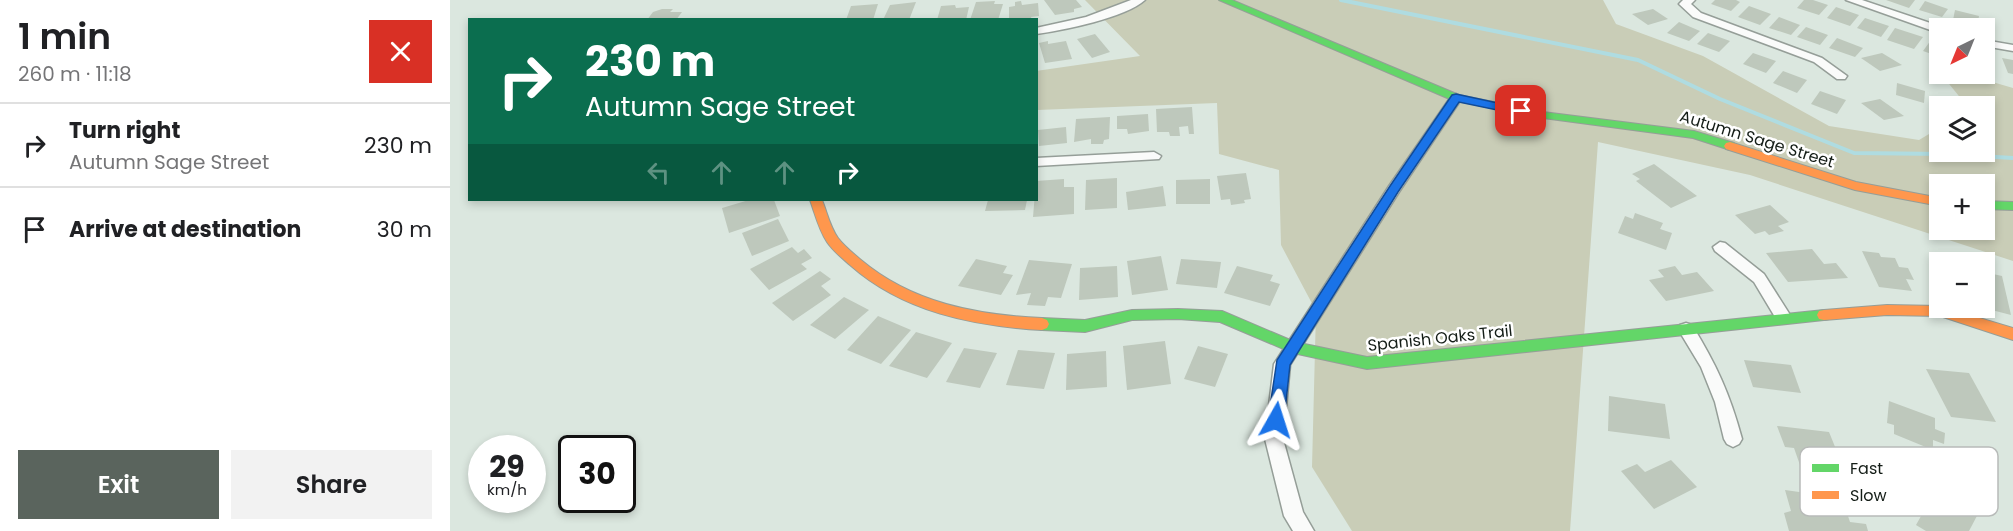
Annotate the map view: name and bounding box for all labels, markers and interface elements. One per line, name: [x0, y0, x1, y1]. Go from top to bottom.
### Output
text: 1 min: [18, 11, 111, 62]
north arrow: [1929, 18, 1995, 84]
map controls: [1929, 18, 1995, 318]
button: close: [369, 20, 432, 83]
text: 230 m: [585, 32, 715, 91]
icon: right: [486, 42, 564, 120]
text: 260 m · 11:18: [18, 60, 132, 88]
pin: [1495, 85, 1546, 136]
text: Autumn Sage Street: [585, 88, 855, 125]
icon: arrive: [1504, 94, 1537, 127]
button: layers: [1929, 96, 1995, 162]
street label: Autumn Sage Street: [1677, 105, 1837, 173]
text: Turn right: [69, 115, 180, 146]
icon: right: [18, 129, 51, 162]
text: 230 m: [364, 130, 432, 161]
text: Autumn Sage Street: [69, 148, 269, 176]
icon: left: [642, 156, 675, 189]
icon: ahead: [705, 156, 738, 189]
icon: ahead: [768, 156, 801, 189]
icon: right: [831, 156, 864, 189]
button: +: [1929, 174, 1995, 240]
icon: arrive: [18, 213, 51, 246]
text: Arrive at destination: [69, 214, 301, 245]
text: 30 m: [377, 214, 432, 245]
button: −: [1929, 252, 1995, 318]
street label: Spanish Oaks Trail: [1366, 319, 1514, 357]
position arrow: [1244, 388, 1308, 452]
speed limit sign: 30: [558, 435, 636, 513]
text: 29: [489, 445, 525, 488]
legend: [1800, 447, 1998, 516]
button: Exit: [18, 450, 219, 519]
button: Share: [231, 450, 432, 519]
text: Fast: [1850, 457, 1883, 480]
text: km/h: [487, 479, 527, 500]
text: Slow: [1850, 484, 1887, 507]

